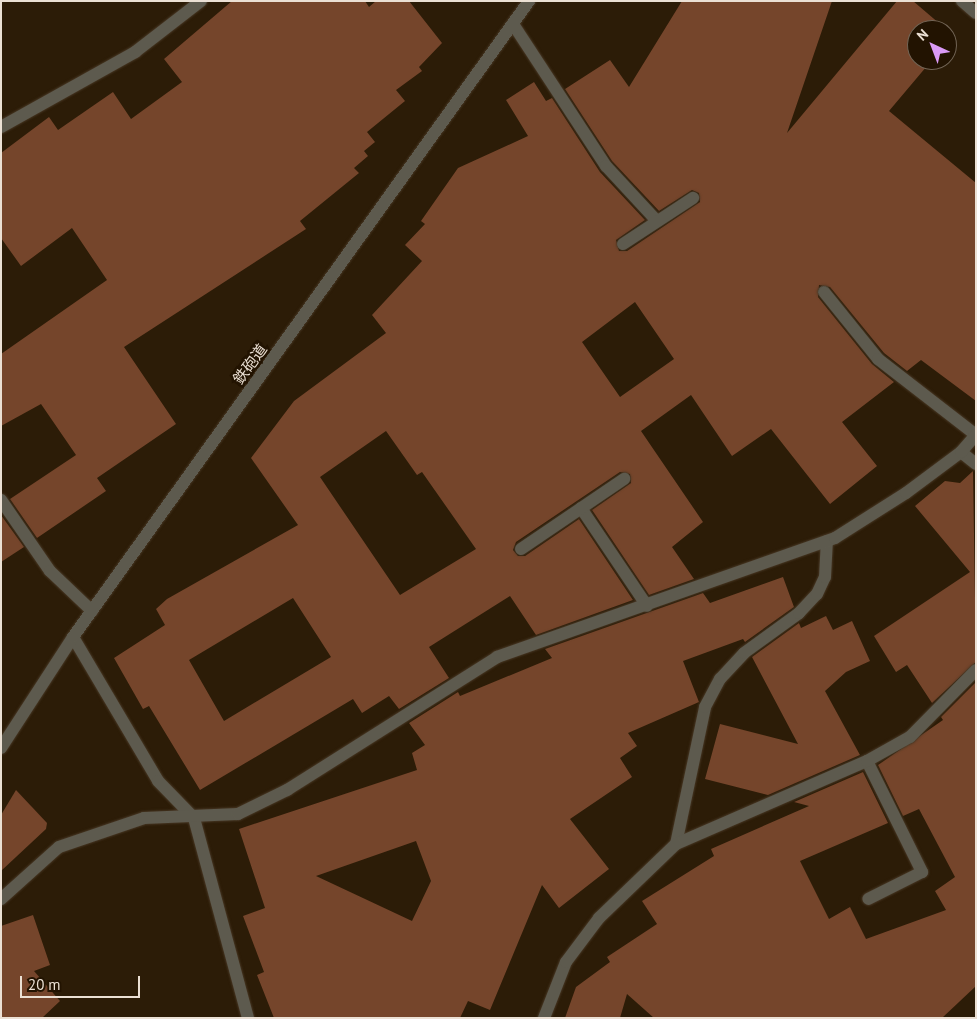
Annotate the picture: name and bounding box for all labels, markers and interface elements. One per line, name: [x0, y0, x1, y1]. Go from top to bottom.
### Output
north arrow: [907, 20, 957, 70]
text: N: [913, 25, 932, 44]
street label: 鉄砲道: [229, 341, 271, 387]
scale bar: [22, 966, 142, 998]
text: 20 m: [28, 975, 61, 994]

